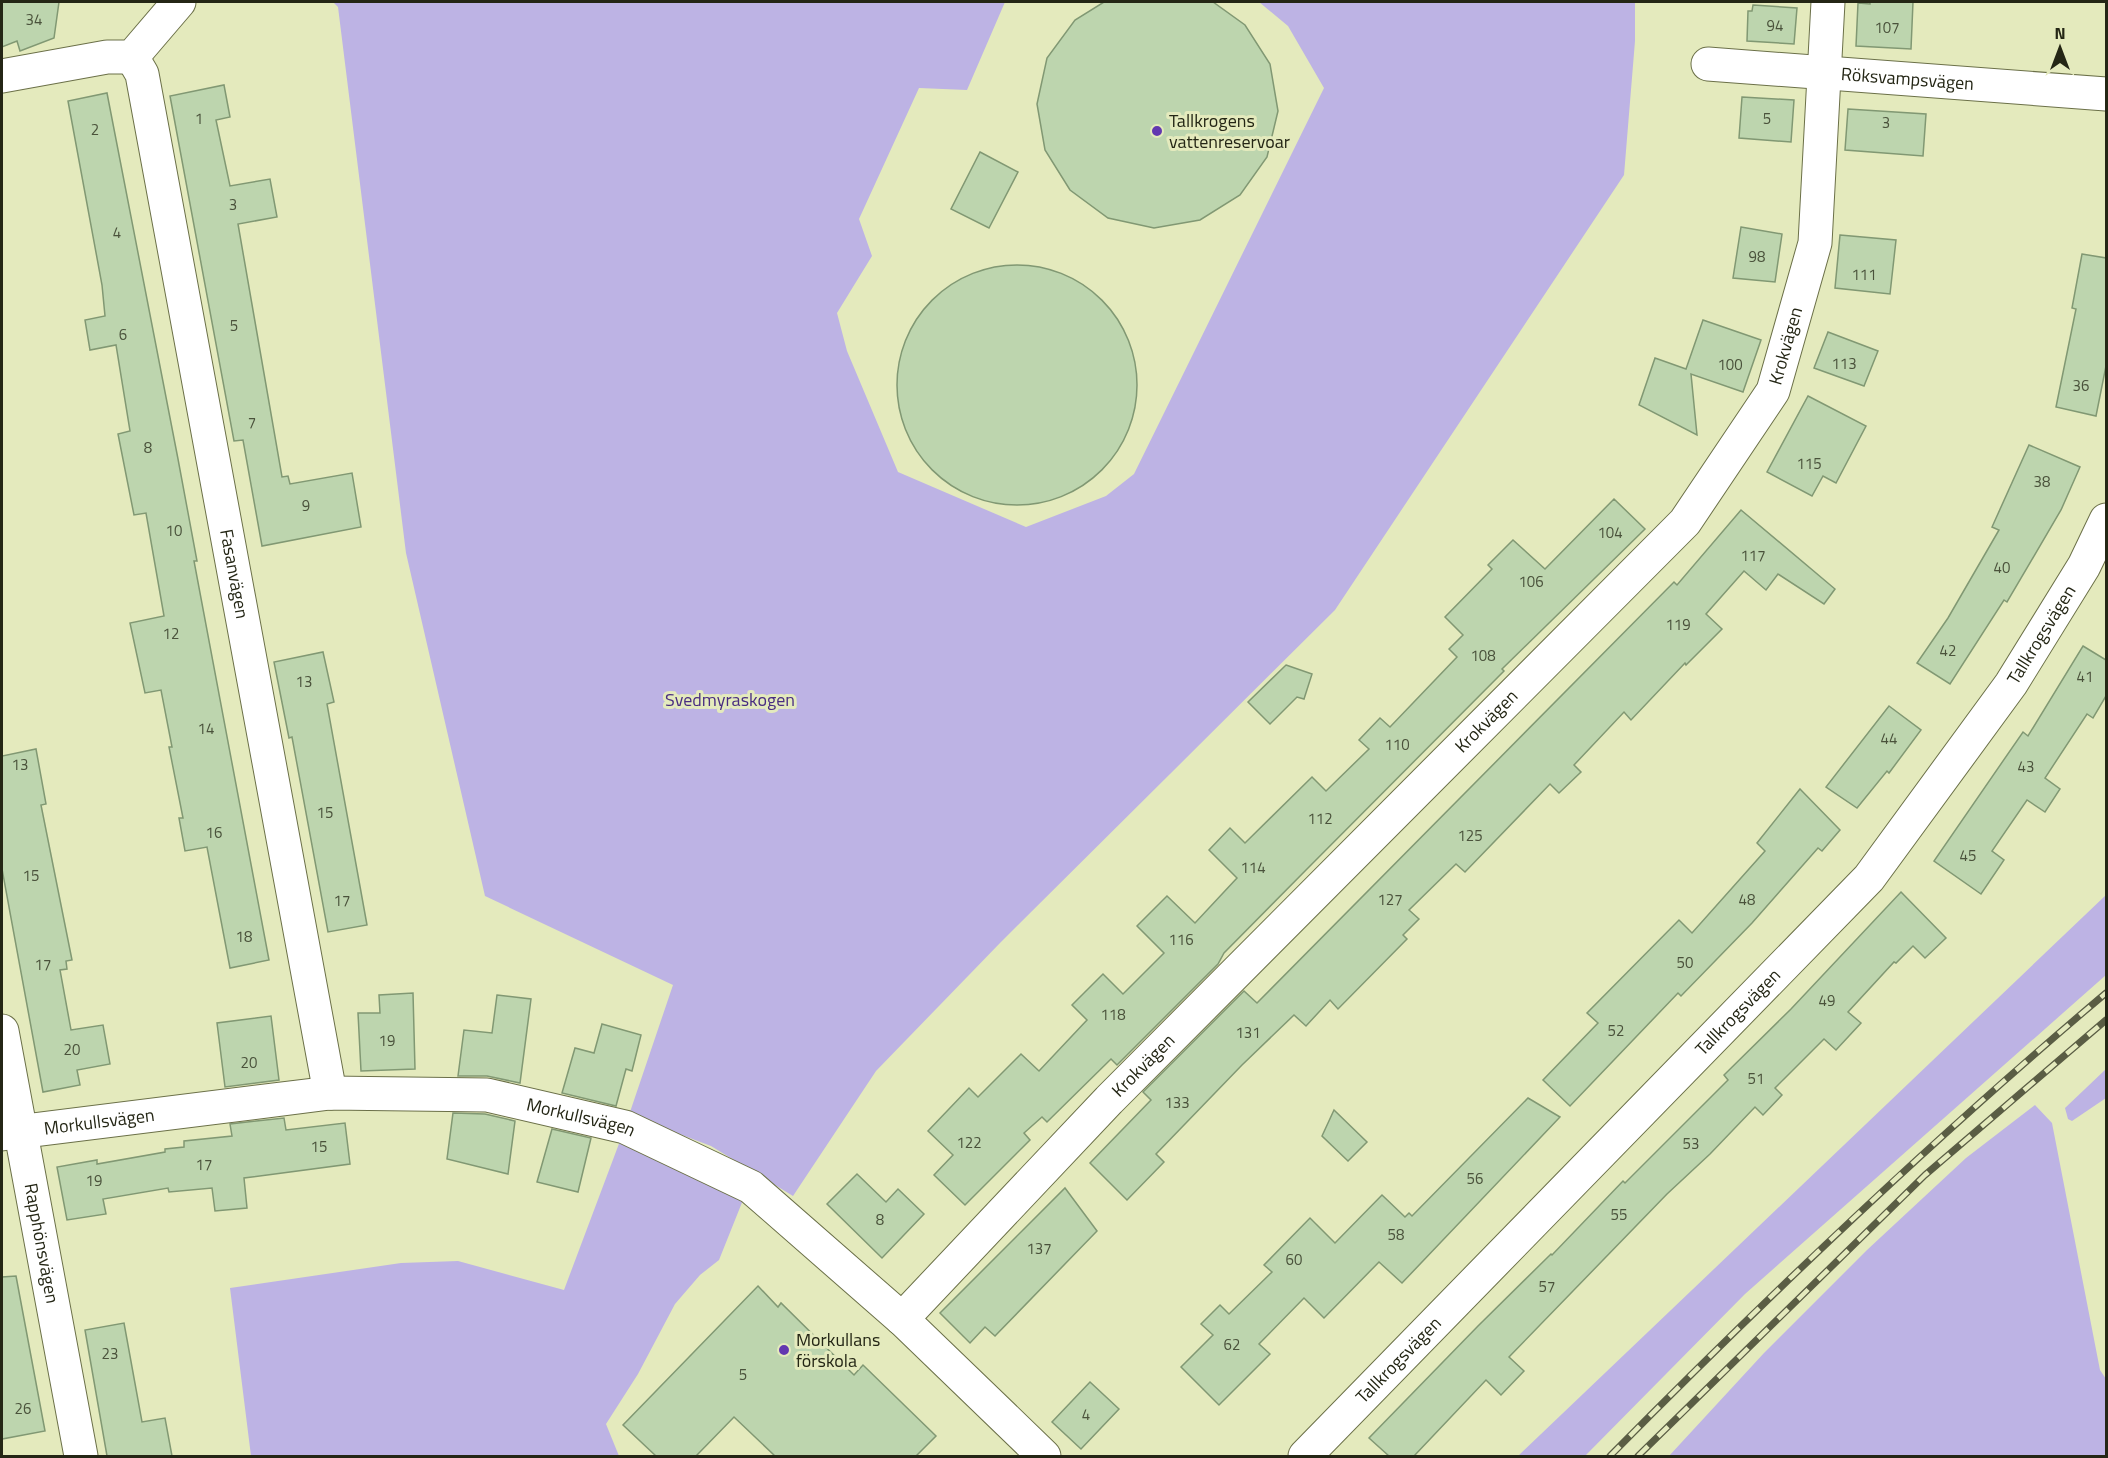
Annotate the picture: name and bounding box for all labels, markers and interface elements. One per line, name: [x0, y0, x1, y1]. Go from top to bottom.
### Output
house number: 34: [26, 8, 42, 31]
house number: 94: [1767, 14, 1783, 37]
house number: 107: [1874, 16, 1900, 39]
north arrow: [2030, 18, 2090, 78]
text: N: [2054, 21, 2066, 45]
street label: Röksvampsvägen: [1840, 60, 1975, 97]
house number: 1: [195, 107, 203, 130]
place label: Tallkrogens vattenreservoar: [1169, 107, 1290, 155]
house number: 5: [1763, 107, 1771, 130]
house number: 3: [1882, 111, 1890, 134]
house number: 2: [91, 118, 99, 141]
marker: Tallkrogens vattenreservoar: [1150, 124, 1164, 138]
house number: 3: [229, 193, 237, 216]
house number: 4: [113, 221, 121, 244]
house number: 98: [1749, 245, 1765, 268]
house number: 111: [1851, 263, 1877, 286]
street label: Krokvägen: [1761, 304, 1809, 388]
house number: 5: [230, 314, 238, 337]
house number: 6: [119, 323, 127, 346]
house number: 113: [1831, 352, 1857, 375]
house number: 100: [1717, 353, 1743, 376]
house number: 36: [2073, 374, 2089, 397]
house number: 7: [248, 411, 256, 434]
house number: 8: [144, 436, 152, 459]
house number: 115: [1796, 452, 1822, 475]
house number: 38: [2034, 470, 2050, 493]
house number: 9: [302, 494, 310, 517]
house number: 10: [166, 519, 182, 542]
house number: 104: [1597, 521, 1623, 544]
street label: Fasanvägen: [213, 527, 256, 621]
house number: 117: [1740, 544, 1766, 567]
house number: 40: [1994, 556, 2010, 579]
house number: 106: [1518, 570, 1544, 593]
street label: Tallkrogsvägen: [2000, 579, 2082, 689]
house number: 119: [1665, 613, 1691, 636]
house number: 12: [163, 622, 179, 645]
house number: 42: [1940, 639, 1956, 662]
house number: 108: [1470, 644, 1496, 667]
house number: 41: [2077, 665, 2093, 688]
house number: 13: [296, 670, 312, 693]
street label: Krokvägen: [1448, 683, 1524, 759]
park label: Svedmyraskogen: [665, 686, 795, 713]
house number: 14: [198, 717, 214, 740]
house number: 44: [1881, 727, 1897, 750]
house number: 110: [1384, 733, 1410, 756]
house number: 13: [12, 753, 28, 776]
house number: 43: [2018, 755, 2034, 778]
house number: 15: [317, 801, 333, 824]
house number: 112: [1307, 807, 1333, 830]
house number: 16: [206, 821, 222, 844]
house number: 125: [1457, 824, 1483, 847]
house number: 45: [1960, 844, 1976, 867]
house number: 114: [1240, 856, 1266, 879]
house number: 15: [23, 864, 39, 887]
house number: 127: [1377, 888, 1403, 911]
house number: 48: [1739, 888, 1755, 911]
house number: 17: [334, 889, 350, 912]
house number: 18: [236, 925, 252, 948]
house number: 116: [1168, 928, 1194, 951]
house number: 50: [1677, 951, 1693, 974]
house number: 17: [35, 953, 51, 976]
street label: Tallkrogsvägen: [1689, 962, 1787, 1062]
house number: 49: [1819, 989, 1835, 1012]
house number: 118: [1100, 1003, 1126, 1026]
house number: 52: [1608, 1019, 1624, 1042]
house number: 131: [1235, 1021, 1261, 1044]
street label: Krokvägen: [1105, 1027, 1181, 1103]
house number: 19: [379, 1029, 395, 1052]
house number: 20: [64, 1038, 80, 1061]
house number: 20: [241, 1051, 257, 1074]
house number: 51: [1748, 1067, 1764, 1090]
street label: Morkullsvägen: [524, 1091, 640, 1143]
house number: 133: [1164, 1091, 1190, 1114]
street label: Morkullsvägen: [42, 1101, 156, 1142]
house number: 122: [956, 1131, 982, 1154]
house number: 53: [1683, 1132, 1699, 1155]
house number: 15: [311, 1135, 327, 1158]
house number: 17: [196, 1153, 212, 1176]
house number: 56: [1467, 1167, 1483, 1190]
house number: 19: [86, 1169, 102, 1192]
street label: Rapphönsvägen: [18, 1181, 66, 1306]
house number: 55: [1611, 1203, 1627, 1226]
house number: 8: [876, 1208, 884, 1231]
house number: 58: [1388, 1223, 1404, 1246]
house number: 137: [1026, 1237, 1052, 1260]
house number: 60: [1286, 1248, 1302, 1271]
house number: 57: [1539, 1275, 1555, 1298]
street label: Tallkrogsvägen: [1349, 1310, 1447, 1409]
place label: Morkullans förskola: [796, 1326, 880, 1374]
house number: 62: [1224, 1333, 1240, 1356]
house number: 23: [102, 1342, 118, 1365]
marker: Morkullans förskola: [777, 1343, 791, 1357]
house number: 5: [739, 1363, 747, 1386]
house number: 26: [15, 1397, 31, 1420]
house number: 4: [1082, 1403, 1090, 1426]

